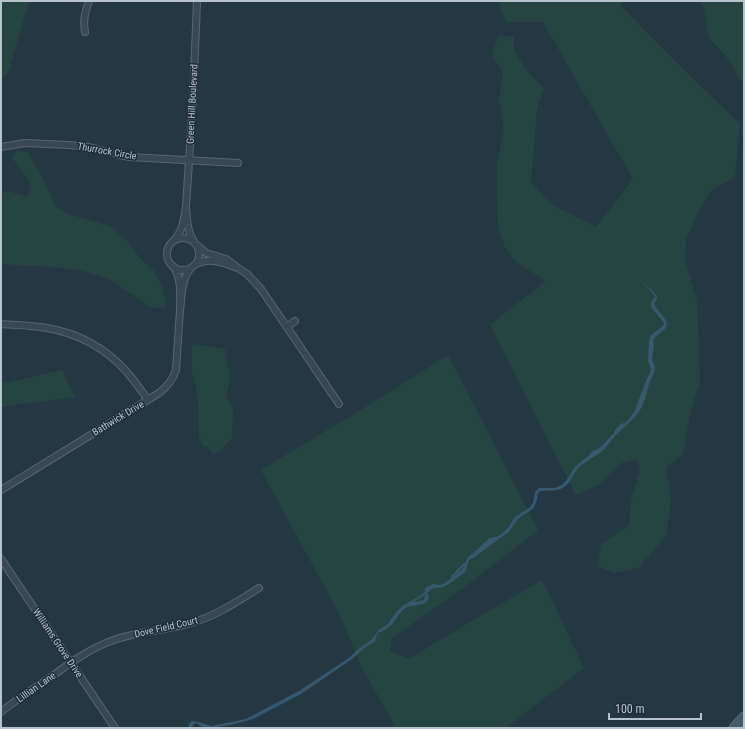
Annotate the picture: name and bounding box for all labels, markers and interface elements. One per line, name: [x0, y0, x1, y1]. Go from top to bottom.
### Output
street label: Green Hill Boulevard: [184, 64, 200, 144]
street label: Thurrock Circle: [77, 140, 138, 162]
street label: Bathwick Drive: [90, 398, 146, 438]
street label: Williams Grove Drive: [31, 606, 85, 680]
street label: Dove Field Court: [133, 614, 199, 640]
street label: Lillian Lane: [14, 669, 58, 704]
scale bar: [609, 695, 701, 721]
text: 100 m: [615, 702, 645, 716]

